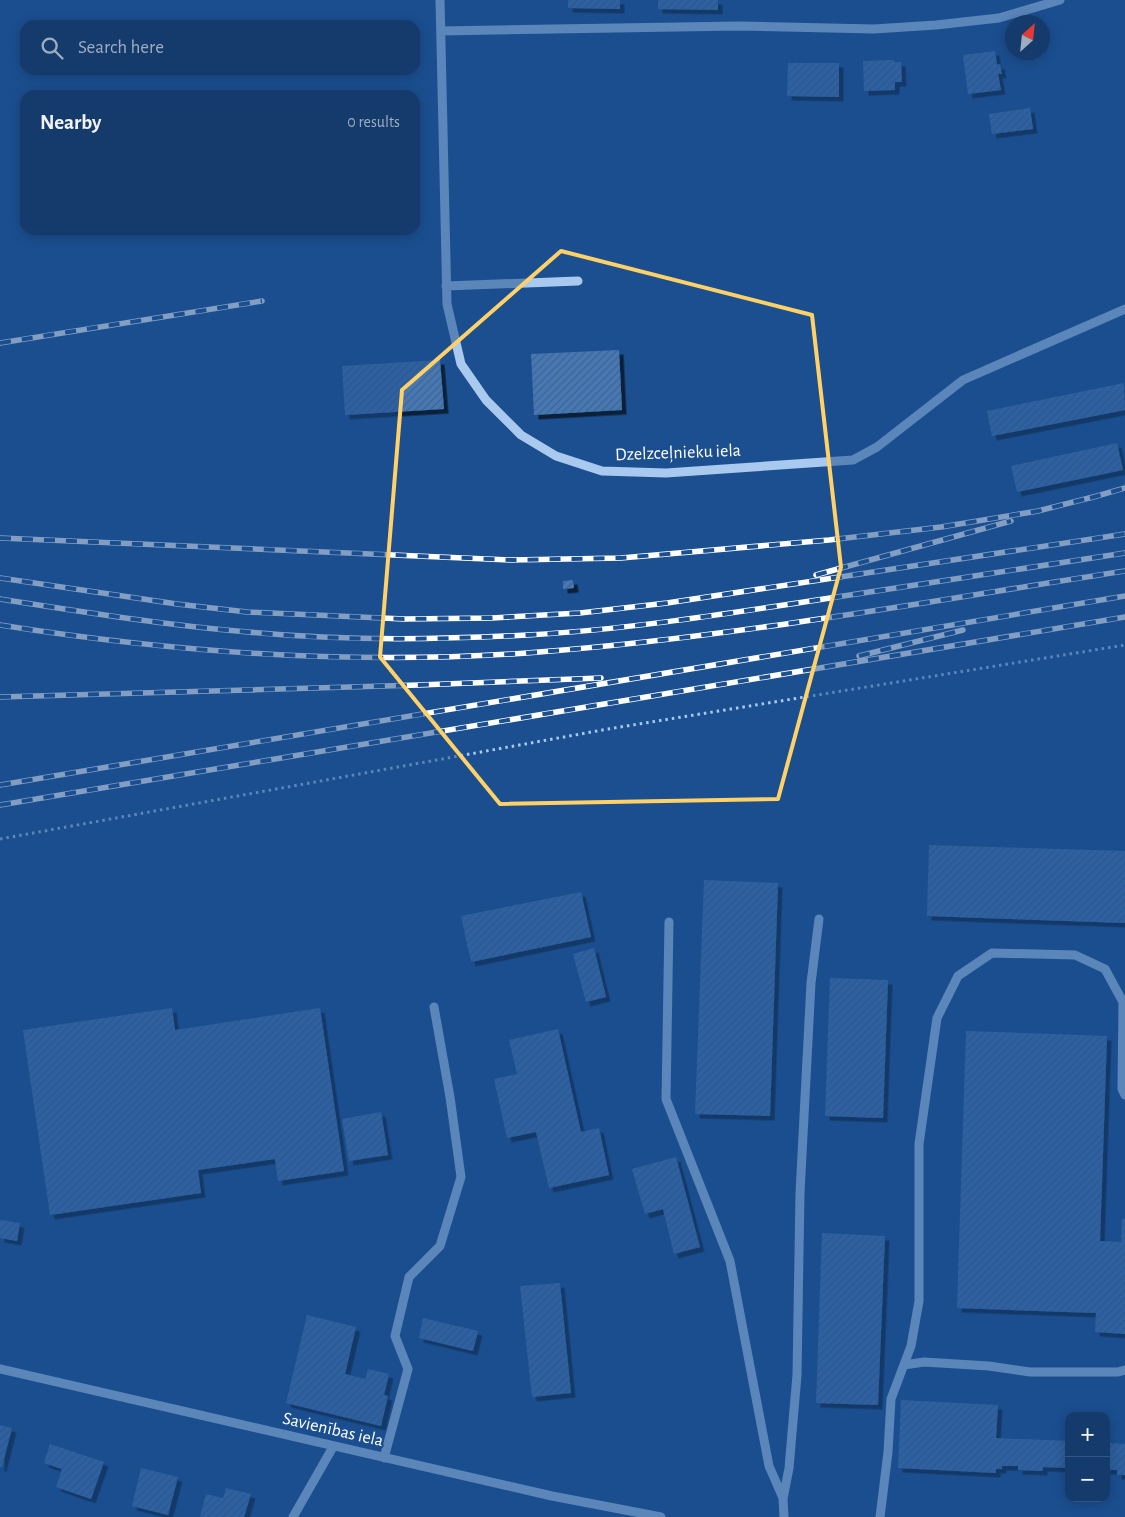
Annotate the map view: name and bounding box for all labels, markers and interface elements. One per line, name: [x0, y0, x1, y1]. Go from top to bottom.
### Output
north arrow: [1005, 15, 1050, 60]
search box: [20, 20, 420, 75]
icon: search: [38, 34, 66, 62]
text: Search here: [78, 38, 164, 57]
text: Nearby: [40, 112, 101, 133]
text: 0 results: [347, 114, 400, 130]
street label: Dzelzceļnieku iela: [615, 442, 741, 465]
street label: Savienības iela: [281, 1410, 385, 1450]
map controls: [1065, 1412, 1110, 1502]
button: +: [1065, 1412, 1110, 1457]
button: −: [1065, 1457, 1110, 1502]

